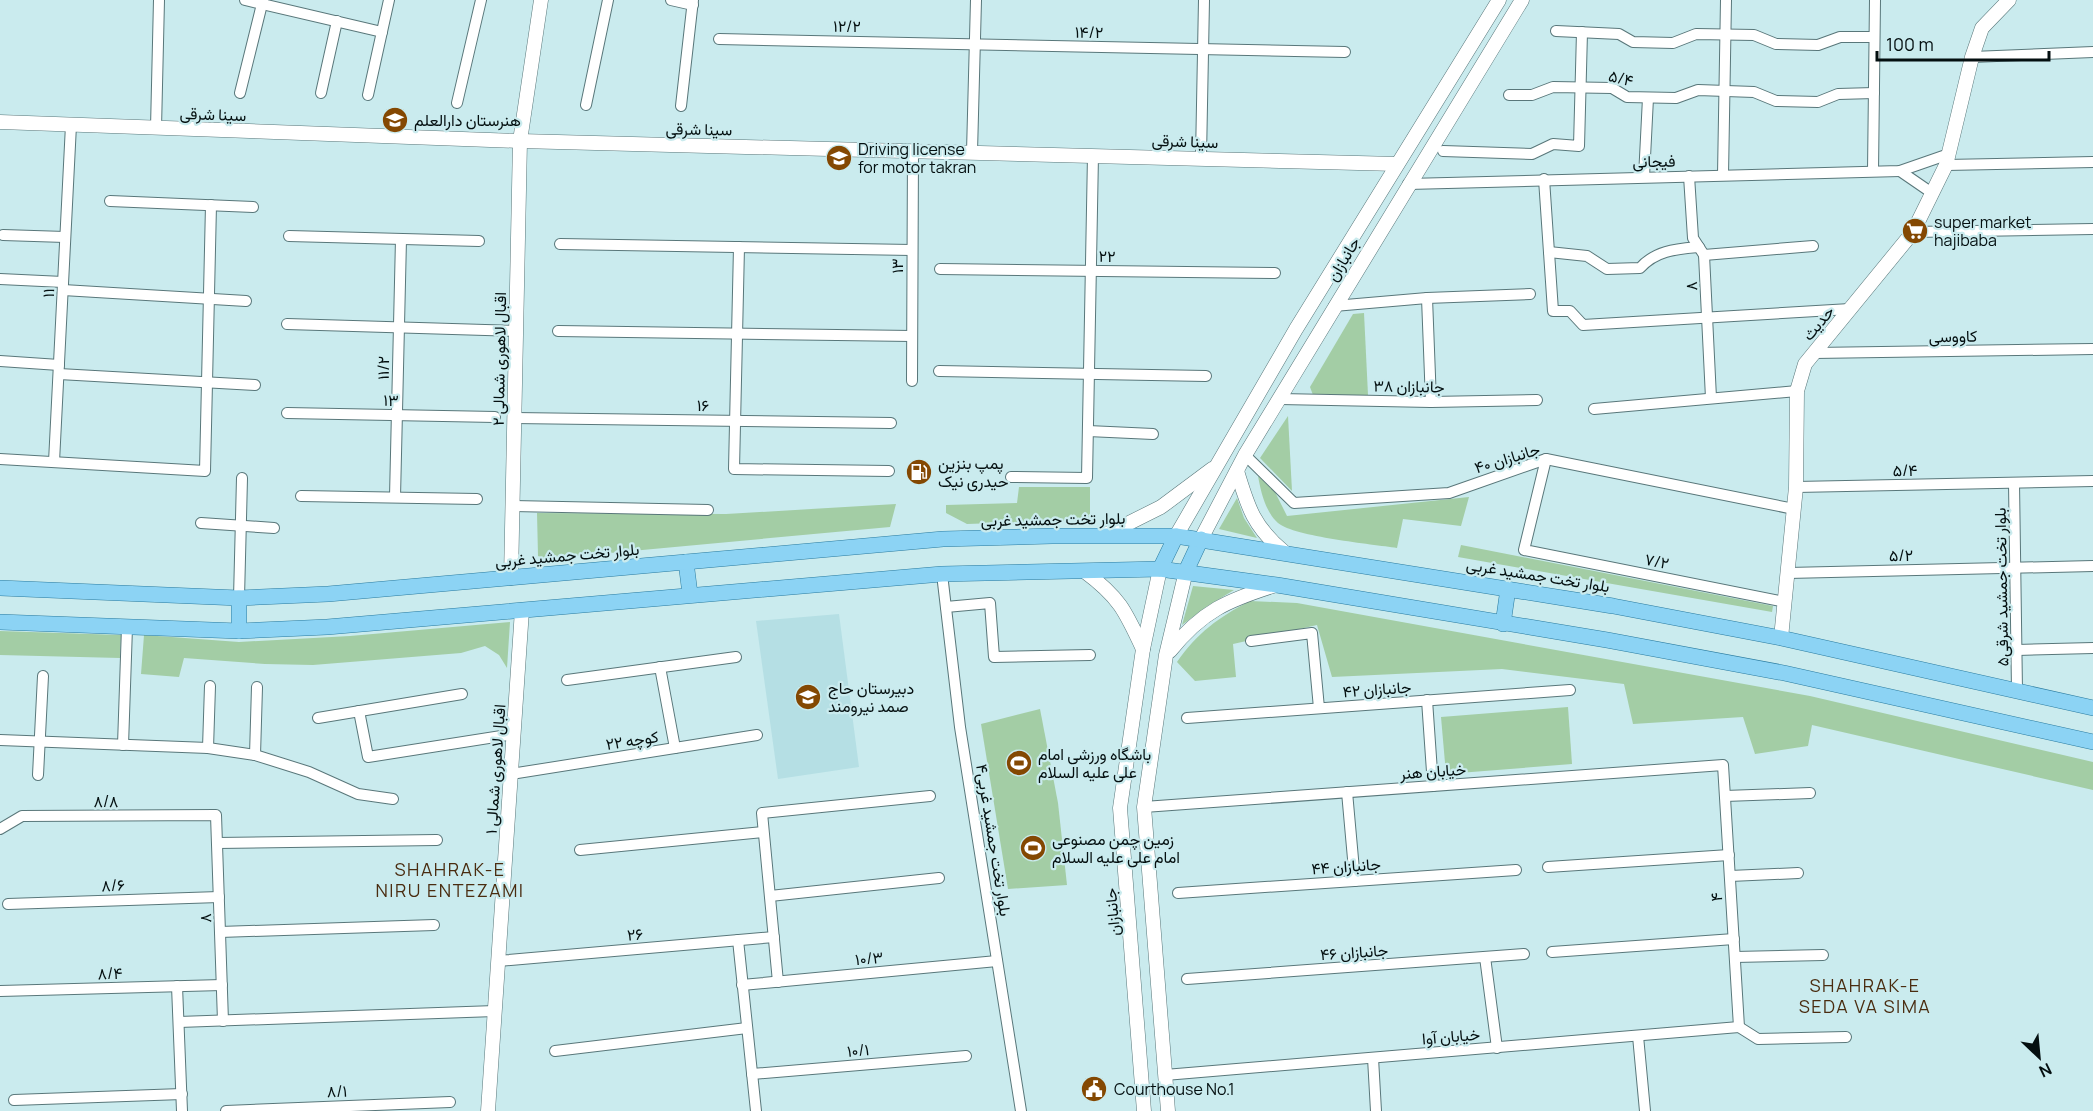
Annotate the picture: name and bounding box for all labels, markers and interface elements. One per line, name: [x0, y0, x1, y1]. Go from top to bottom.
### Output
street label: ۱۲/۲: [833, 15, 861, 37]
street label: ۱۴/۲: [1075, 21, 1103, 43]
scale bar: [1877, 24, 2050, 62]
text: 100 m: [1886, 32, 1934, 56]
street label: ۵/۴: [1606, 64, 1636, 92]
street label: سینا شرقی: [179, 102, 247, 126]
school or university icon: هنرستان دارالعلم: [380, 105, 410, 135]
place label: هنرستان دارالعلم: [414, 109, 521, 131]
street label: سینا شرقی: [666, 117, 732, 141]
street label: سینا شرقی: [1151, 129, 1219, 153]
place label: Driving license for motor takran: [858, 138, 976, 178]
school or university icon: Driving license for motor takran: [824, 143, 854, 173]
street label: فیجانی: [1632, 150, 1676, 172]
place label: super market hajibaba: [1934, 211, 2031, 251]
supermarket icon: super market hajibaba: [1900, 216, 1930, 246]
street label: جانبازان: [1321, 232, 1365, 285]
street label: ۲۲: [1098, 245, 1116, 267]
street label: ۱۳: [886, 258, 908, 274]
street label: ۸: [1680, 281, 1702, 291]
street label: ۱۱: [37, 288, 59, 298]
street label: اقبال لاهوری شمالی ۲: [487, 292, 511, 426]
street label: حدیث: [1797, 301, 1839, 345]
street label: کاووسی: [1929, 325, 1977, 347]
street label: ۱۱/۲: [372, 356, 394, 380]
street label: ۳۸ جانبازان: [1373, 374, 1445, 398]
street label: ۱۳: [383, 389, 399, 411]
street label: ۱۶: [697, 394, 710, 416]
street label: ۴۰ جانبازان: [1472, 438, 1543, 478]
place label: پمپ بنزین حیدری نیک: [938, 452, 1009, 492]
fuel station icon: پمپ بنزین حیدری نیک: [904, 457, 934, 487]
street label: ۵/۴: [1892, 459, 1918, 481]
street label: بلوار تخت جمشید غربی: [980, 507, 1126, 531]
street label: بلوار تخت جمشید شرقی۵: [1989, 507, 2013, 667]
street label: بلوار تخت جمشید غربی: [494, 538, 640, 572]
street label: ۵/۲: [1889, 544, 1913, 566]
street label: ۷/۲: [1643, 548, 1671, 574]
street label: بلوار تخت جمشید غربی: [1465, 553, 1611, 597]
street label: ۴۲ جانبازان: [1342, 676, 1412, 702]
place label: دبیرستان حاج صمد نیرومند: [828, 677, 914, 717]
school or university icon: دبیرستان حاج صمد نیرومند: [793, 682, 823, 712]
street label: اقبال لاهوری شمالی ۱: [479, 703, 511, 835]
street label: کوچه ۲۲: [604, 725, 660, 756]
place label: باشگاه ورزشی امام علی علیه السلام: [1038, 743, 1151, 783]
sports icon: باشگاه ورزشی امام علی علیه السلام: [1004, 748, 1034, 778]
street label: خیابان هنر: [1398, 758, 1467, 784]
street label: بلوار تخت جمشید غربی۴: [971, 762, 1017, 918]
street label: ۸/۸: [93, 790, 119, 812]
place label: زمین چمن مصنوعی امام علی علیه السلام: [1052, 828, 1180, 868]
sports icon: زمین چمن مصنوعی امام علی علیه السلام: [1018, 833, 1048, 863]
street label: ۴۴ جانبازان: [1311, 853, 1382, 879]
district label: SHAHRAK-E NIRU ENTEZAMI: [376, 857, 524, 902]
street label: ۸/۶: [101, 874, 125, 896]
street label: جانبازان: [1099, 887, 1125, 937]
street label: ۴: [1705, 892, 1727, 902]
street label: ۸: [194, 913, 216, 923]
street label: ۲۶: [626, 922, 644, 946]
street label: ۴۶ جانبازان: [1319, 939, 1389, 965]
street label: ۱۰/۳: [854, 946, 884, 970]
street label: ۸/۴: [97, 962, 123, 984]
district label: SHAHRAK-E SEDA VA SIMA: [1799, 973, 1931, 1018]
street label: خیابان آوا: [1421, 1022, 1481, 1049]
north arrow: [2009, 1027, 2069, 1087]
street label: ۱۰/۱: [846, 1038, 870, 1062]
text: N: [2036, 1058, 2056, 1083]
public building icon: Courthouse No.1: [1079, 1074, 1109, 1104]
place label: Courthouse No.1: [1114, 1078, 1235, 1100]
street label: ۸/۱: [326, 1080, 348, 1102]

